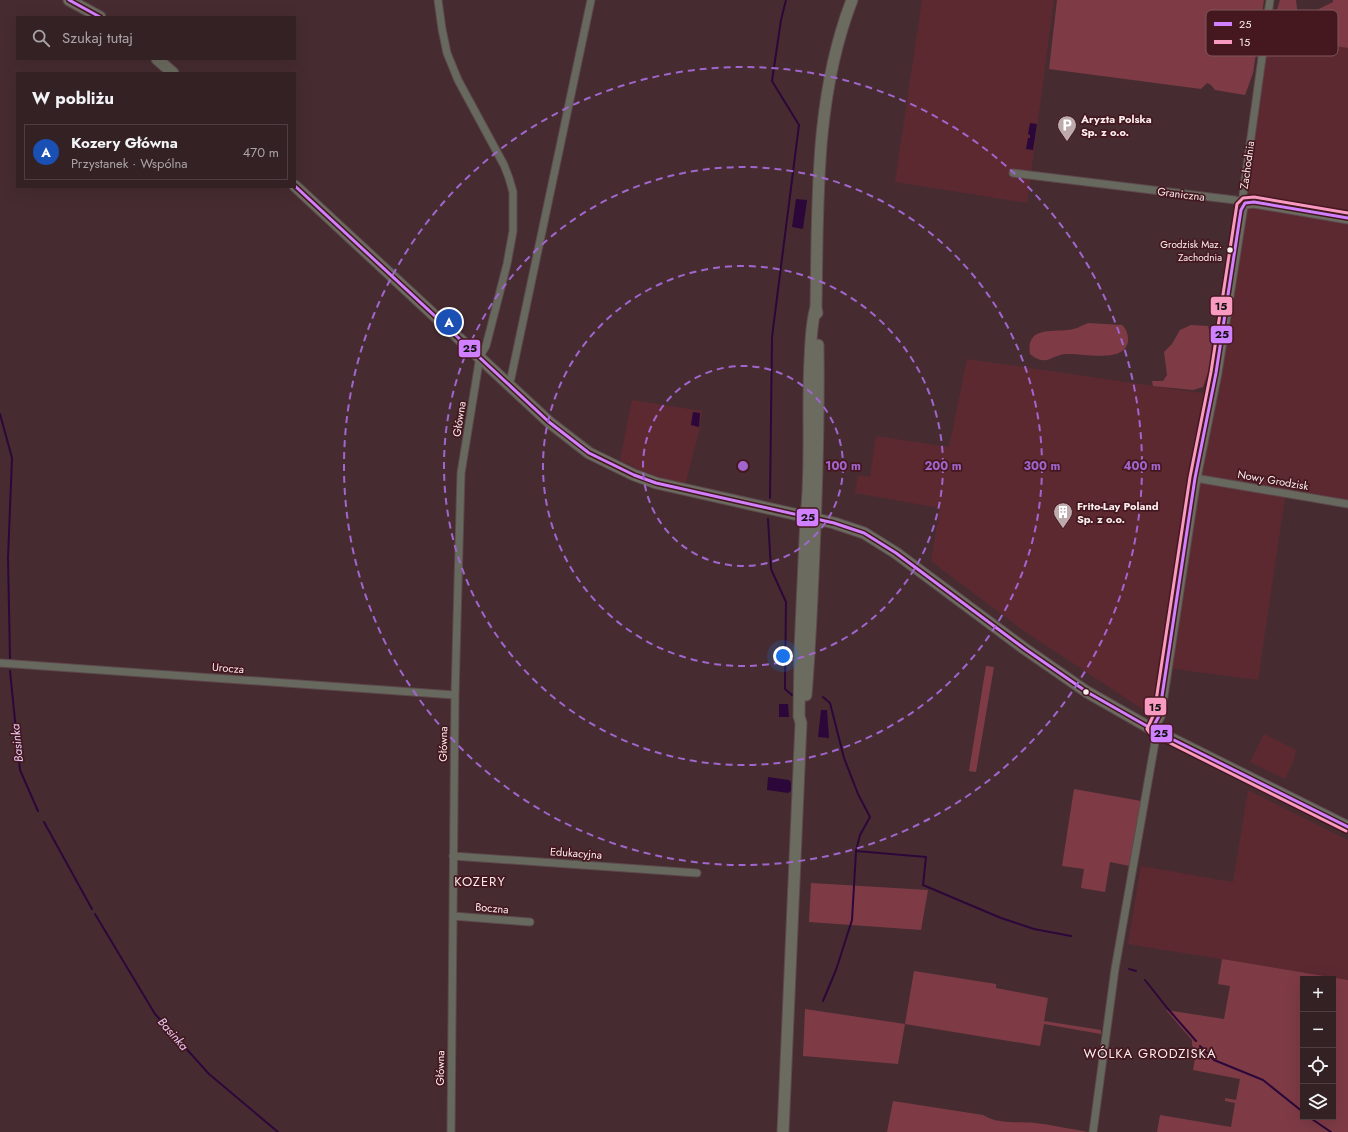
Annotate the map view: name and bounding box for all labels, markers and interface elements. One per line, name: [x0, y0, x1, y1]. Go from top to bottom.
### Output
legend: [1206, 10, 1338, 56]
search box: [16, 16, 296, 60]
text: 25: [1239, 16, 1251, 32]
icon: search: [30, 27, 52, 49]
text: Szukaj tutaj: [62, 27, 133, 49]
text: 15: [1239, 34, 1250, 50]
text: W pobliżu: [32, 86, 114, 110]
place label: Aryzta Polska Sp. z o.o.: [1080, 111, 1152, 140]
parking icon: Aryzta Polska Sp. z o.o.: [1056, 114, 1078, 142]
text: Kozery Główna: [71, 132, 178, 154]
street label: Zachodnia: [1236, 140, 1258, 190]
text: A: [41, 143, 51, 162]
text: 470 m: [243, 143, 279, 162]
text: Przystanek · Wspólna: [71, 154, 188, 173]
street label: Graniczna: [1156, 183, 1206, 205]
place label: Grodzisk Maz. Zachodnia: [1160, 237, 1222, 265]
marker: Grodzisk Maz. Zachodnia: [1225, 245, 1235, 255]
line badge: 15: [1210, 296, 1233, 316]
text: 15: [1215, 298, 1227, 314]
pin: A: [436, 307, 462, 337]
line badge: 25: [1210, 325, 1233, 344]
text: 25: [1215, 326, 1229, 342]
line badge: 25: [458, 339, 481, 358]
text: 25: [463, 340, 477, 356]
street label: Główna: [448, 400, 470, 438]
text: 100 m: [825, 457, 861, 475]
text: 200 m: [924, 457, 962, 475]
text: 300 m: [1024, 457, 1061, 475]
text: 400 m: [1123, 457, 1161, 475]
centre of rings: [736, 459, 750, 473]
street label: Nowy Grodzisk: [1236, 466, 1310, 494]
place label: Frito-Lay Poland Sp. z o.o.: [1077, 498, 1159, 527]
building icon: Frito-Lay Poland Sp. z o.o.: [1052, 501, 1074, 529]
line badge: 25: [796, 508, 819, 527]
text: 25: [801, 509, 815, 525]
your location: [773, 646, 793, 666]
street label: Urocza: [211, 659, 245, 677]
unlabelled marker: [1081, 687, 1091, 697]
line badge: 15: [1144, 697, 1167, 716]
text: 15: [1149, 699, 1161, 715]
water label: Basinka: [6, 722, 28, 763]
line badge: 25: [1150, 724, 1173, 743]
text: 25: [1154, 725, 1168, 741]
street label: Główna: [435, 726, 451, 762]
street label: Edukacyjna: [549, 843, 603, 863]
district label: KOZERY: [454, 872, 506, 891]
street label: Boczna: [475, 899, 509, 917]
map controls: [1300, 976, 1336, 1120]
button: +: [1300, 976, 1336, 1012]
button: −: [1300, 1012, 1336, 1048]
water label: Basinka: [154, 1013, 193, 1055]
district label: WÓLKA GRODZISKA: [1083, 1044, 1217, 1063]
button: locate: [1300, 1048, 1336, 1084]
street label: Główna: [432, 1050, 448, 1086]
button: layers: [1300, 1084, 1336, 1120]

